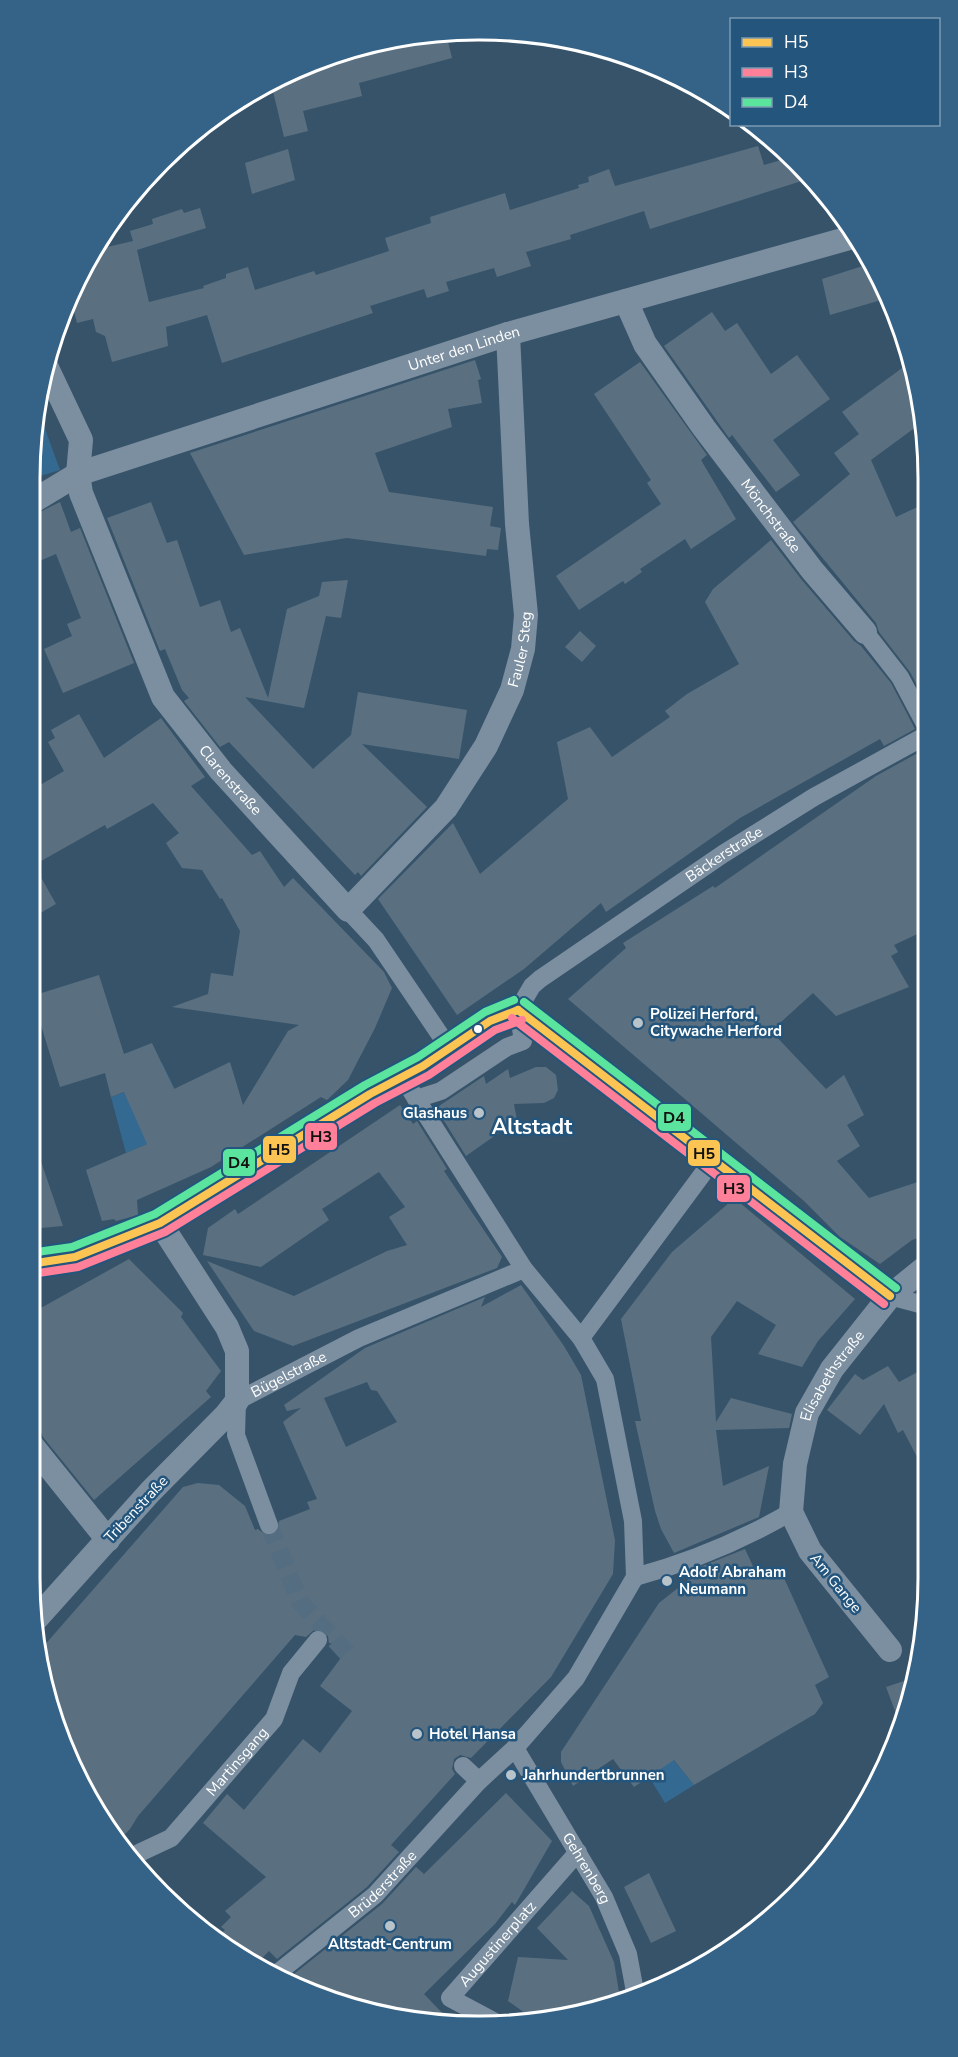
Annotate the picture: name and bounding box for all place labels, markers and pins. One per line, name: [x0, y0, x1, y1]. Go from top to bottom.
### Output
place label: Polizei Herford, Citywache Herford: [650, 1004, 782, 1041]
marker: Polizei Herford, Citywache Herford: [631, 1016, 645, 1030]
unlabelled marker: [472, 1023, 484, 1035]
place label: Glashaus: [403, 1103, 467, 1123]
marker: Glashaus: [472, 1106, 486, 1120]
place label: Adolf Abraham Neumann: [679, 1562, 786, 1599]
marker: Adolf Abraham Neumann: [660, 1574, 674, 1588]
place label: Hotel Hansa: [429, 1724, 516, 1744]
marker: Hotel Hansa: [410, 1727, 424, 1741]
place label: Jahrhundertbrunnen: [522, 1765, 665, 1785]
marker: Jahrhundertbrunnen: [504, 1768, 518, 1782]
marker: Altstadt-Centrum: [383, 1919, 397, 1933]
place label: Altstadt-Centrum: [328, 1934, 452, 1954]

